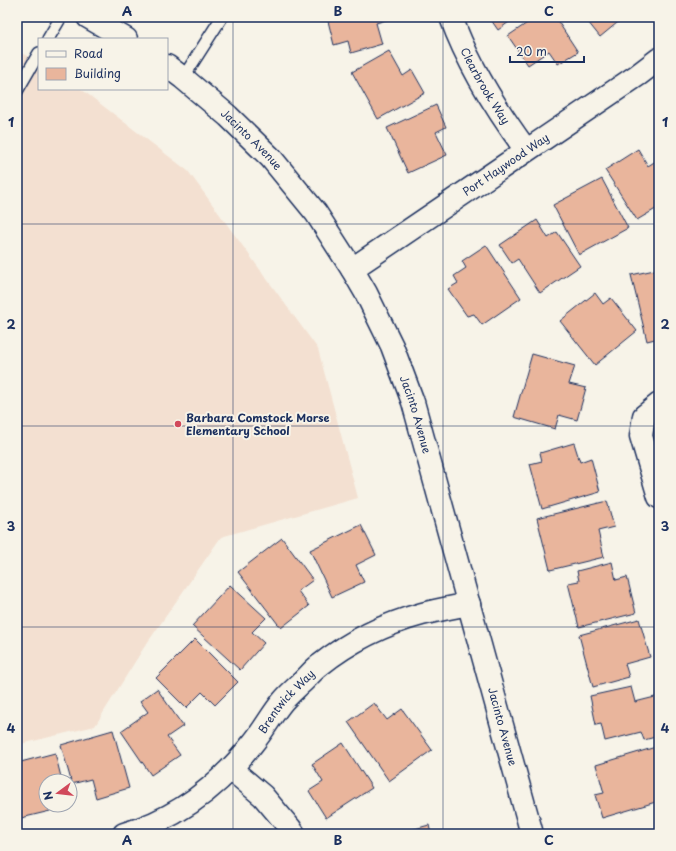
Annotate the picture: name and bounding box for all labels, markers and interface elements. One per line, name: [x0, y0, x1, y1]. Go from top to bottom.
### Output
text: A: [122, 1, 132, 20]
text: B: [334, 1, 343, 20]
text: C: [544, 1, 554, 20]
legend: [38, 38, 168, 90]
scale bar: [510, 38, 584, 64]
text: 20 m: [516, 42, 547, 60]
text: Road: [74, 44, 103, 62]
street label: Clearbrook Way: [457, 44, 514, 128]
text: Building: [74, 64, 121, 82]
street label: Jacinto Avenue: [217, 104, 286, 173]
text: 1: [8, 112, 14, 131]
text: 1: [662, 112, 668, 131]
street label: Port Haywood Way: [459, 129, 552, 200]
text: 2: [6, 314, 16, 333]
text: 2: [660, 314, 670, 333]
street label: Jacinto Avenue: [396, 373, 436, 455]
place label: Barbara Comstock Morse Elementary School: [186, 409, 329, 439]
marker: Barbara Comstock Morse Elementary School: [173, 419, 183, 429]
text: 3: [7, 516, 16, 535]
text: 3: [661, 516, 670, 535]
street label: Brentwick Way: [254, 665, 318, 737]
street label: Jacinto Avenue: [484, 685, 522, 768]
text: 4: [7, 718, 16, 737]
text: 4: [661, 718, 670, 737]
north arrow: [38, 773, 78, 813]
text: N: [38, 789, 57, 802]
text: A: [122, 830, 132, 849]
text: B: [334, 830, 343, 849]
text: C: [544, 830, 554, 849]

